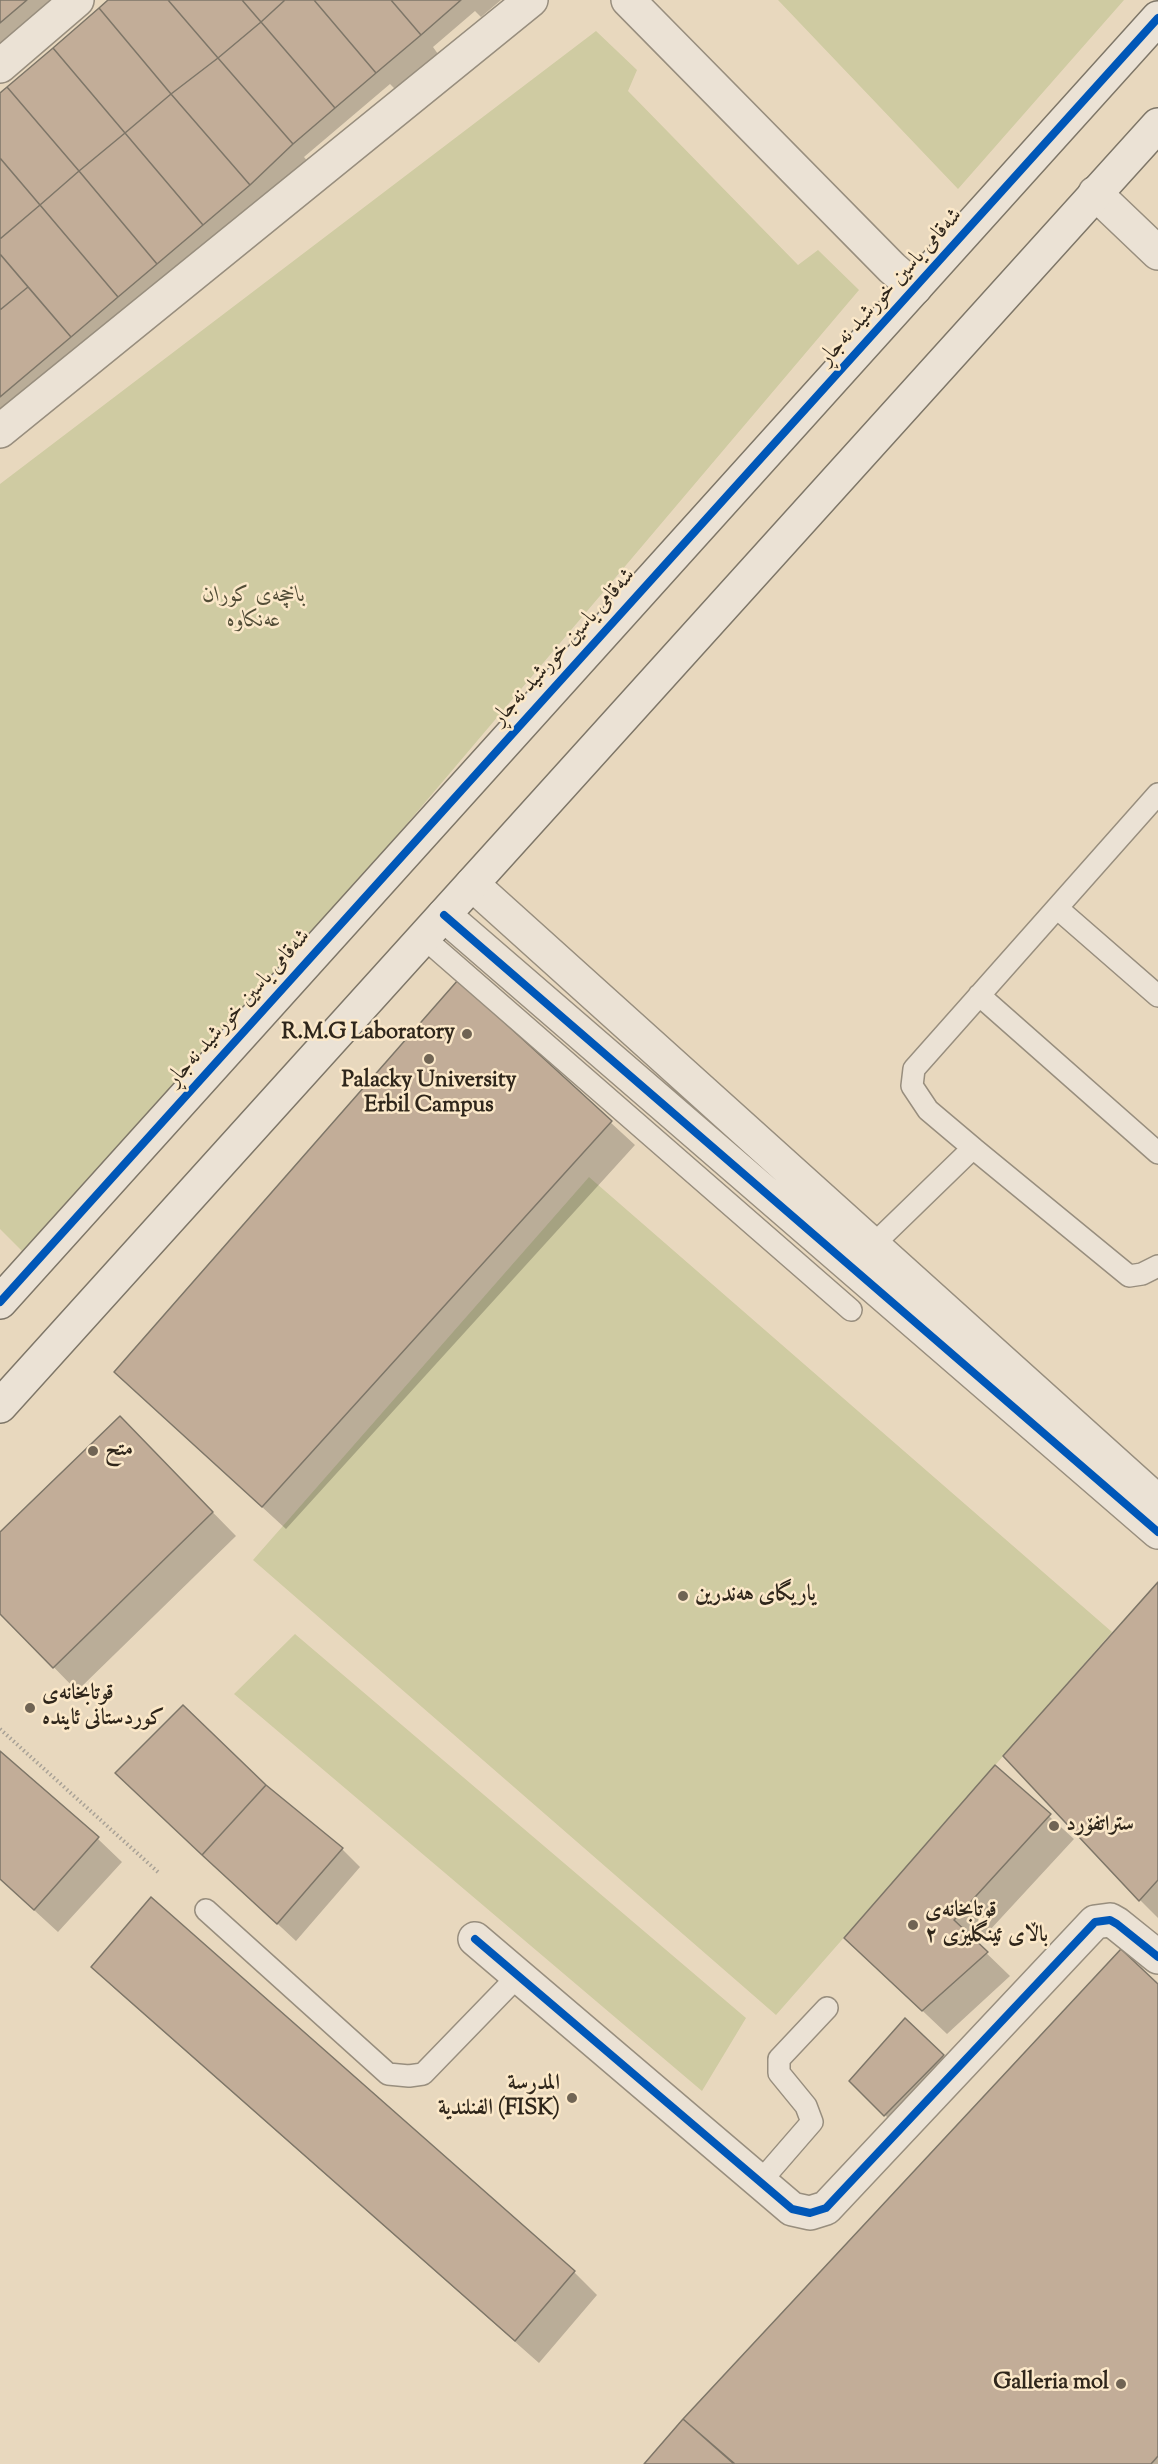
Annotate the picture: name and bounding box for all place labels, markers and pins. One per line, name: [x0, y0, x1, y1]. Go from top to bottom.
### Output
place label: R.M.G Laboratory: [282, 1021, 455, 1047]
marker: R.M.G Laboratory: [460, 1027, 474, 1041]
marker: Palacky University Erbil Campus: [422, 1052, 436, 1066]
place label: Palacky University Erbil Campus: [342, 1069, 516, 1120]
place label: متح: [105, 1438, 133, 1464]
marker: متح: [86, 1444, 100, 1458]
place label: یاریگای هەندرین: [695, 1583, 816, 1609]
marker: یاریگای هەندرین: [676, 1589, 690, 1603]
place label: قوتابخانەی کوردستانی ئایندە: [42, 1682, 164, 1734]
marker: قوتابخانەی کوردستانی ئایندە: [23, 1701, 37, 1715]
place label: ستراتفۆرد: [1066, 1813, 1134, 1839]
marker: ستراتفۆرد: [1047, 1819, 1061, 1833]
place label: قوتابخانەی باڵای ئینگلیزی ۲: [925, 1899, 1048, 1951]
marker: قوتابخانەی باڵای ئینگلیزی ۲: [906, 1918, 920, 1932]
place label: المدرسة الفنلندية (FISK): [438, 2072, 560, 2124]
marker: المدرسة الفنلندية (FISK): [565, 2091, 579, 2105]
place label: Galleria mol: [993, 2371, 1109, 2397]
marker: Galleria mol: [1114, 2377, 1128, 2391]

